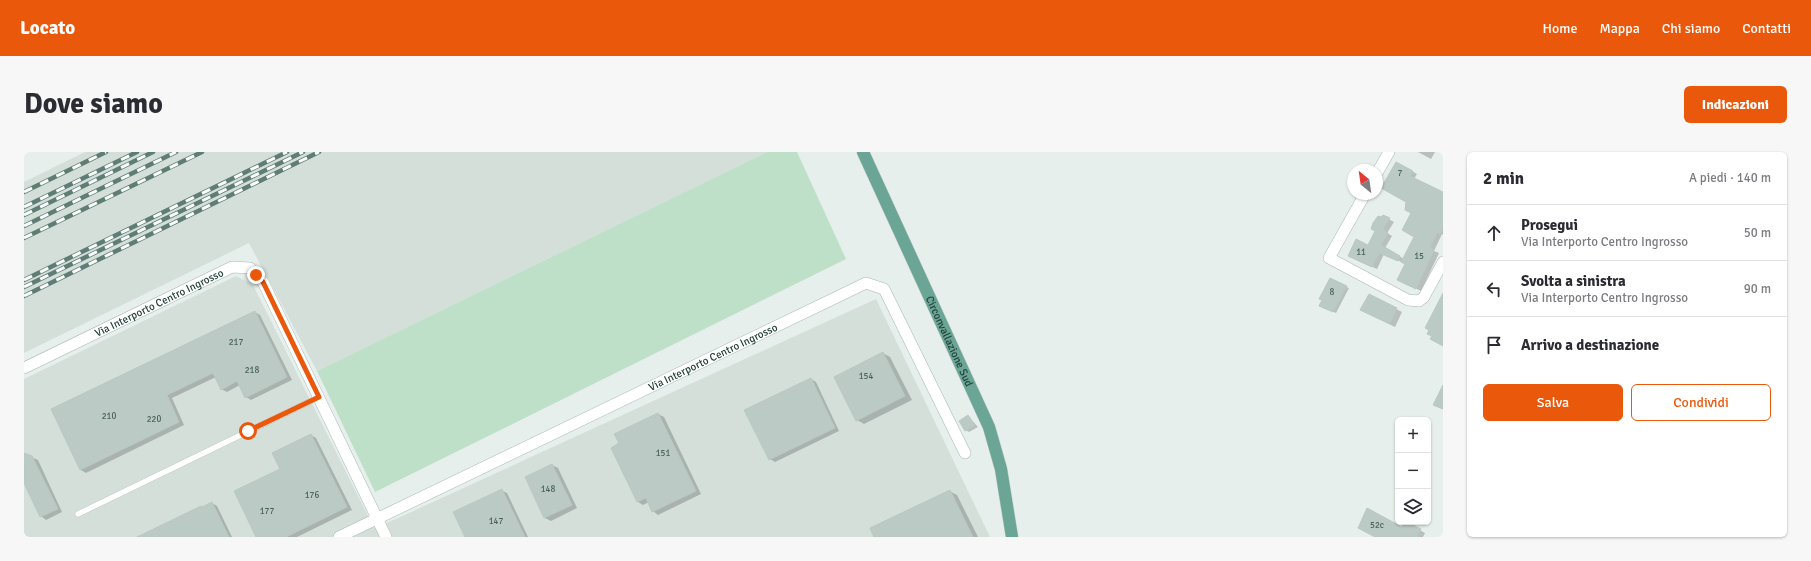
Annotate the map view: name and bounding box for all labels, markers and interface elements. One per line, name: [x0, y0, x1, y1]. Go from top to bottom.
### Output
text: Locato: [20, 16, 75, 40]
text: Home: [1543, 20, 1577, 37]
text: Mappa: [1599, 20, 1640, 37]
text: Chi siamo: [1662, 20, 1720, 37]
text: Contatti: [1742, 20, 1791, 37]
button: Indicazioni: [1684, 86, 1787, 123]
text: Dove siamo: [24, 87, 163, 121]
north arrow: [1347, 164, 1383, 200]
house number: 7: [1398, 168, 1403, 179]
text: 2 min: [1483, 168, 1524, 189]
text: A piedi · 140 m: [1689, 170, 1771, 186]
text: Prosegui: [1521, 216, 1578, 234]
icon: ahead: [1483, 222, 1505, 244]
text: 50 m: [1744, 225, 1771, 241]
text: Via Interporto Centro Ingrosso: [1521, 234, 1688, 250]
house number: 11: [1356, 247, 1366, 258]
house number: 15: [1414, 251, 1424, 262]
street label: Via Interporto Centro Ingrosso: [93, 266, 226, 340]
route end: [247, 266, 265, 284]
text: Svolta a sinistra: [1521, 272, 1626, 290]
icon: left: [1483, 278, 1505, 300]
text: 90 m: [1744, 281, 1771, 297]
house number: 8: [1330, 287, 1335, 298]
text: Via Interporto Centro Ingrosso: [1521, 290, 1688, 306]
street label: Circonvallazione Sud: [923, 294, 976, 389]
street label: Via Interporto Centro Ingrosso: [646, 321, 780, 394]
icon: arrive: [1483, 334, 1505, 356]
text: Arrivo a destinazione: [1521, 336, 1659, 354]
house number: 217: [229, 337, 243, 348]
house number: 218: [245, 365, 259, 376]
house number: 154: [859, 371, 873, 382]
button: Salva: [1483, 384, 1623, 421]
button: Condividi: [1631, 384, 1771, 421]
house number: 210: [102, 411, 116, 422]
house number: 220: [147, 414, 161, 425]
map controls: [1395, 417, 1431, 525]
button: +: [1395, 417, 1431, 453]
route start: [239, 422, 257, 440]
house number: 151: [656, 448, 670, 459]
button: −: [1395, 453, 1431, 489]
house number: 148: [541, 484, 555, 495]
button: layers: [1395, 489, 1431, 525]
house number: 176: [305, 490, 319, 501]
house number: 177: [260, 506, 274, 517]
house number: 147: [489, 516, 503, 527]
house number: 52c: [1370, 520, 1384, 531]

